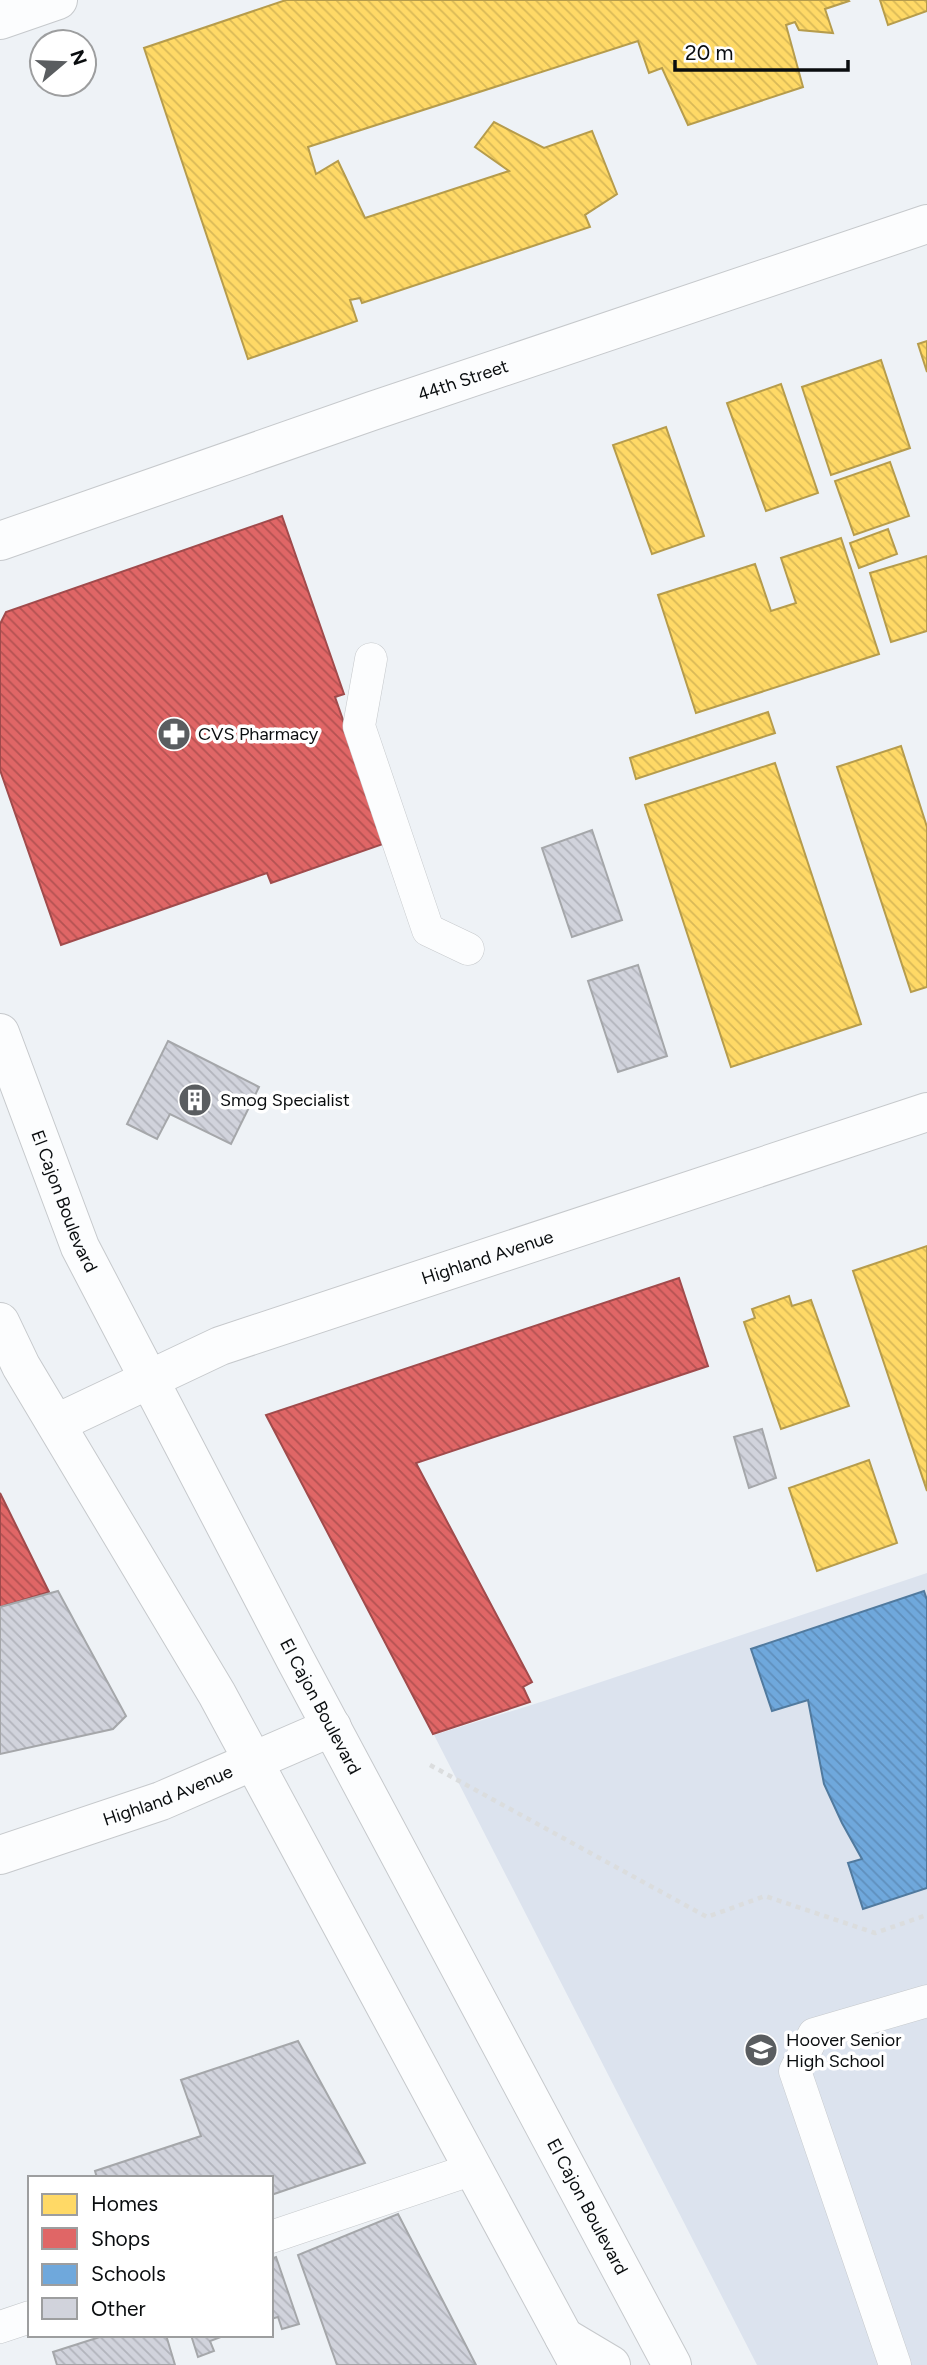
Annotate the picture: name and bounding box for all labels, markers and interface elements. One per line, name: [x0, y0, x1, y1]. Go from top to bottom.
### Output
north arrow: [28, 28, 98, 98]
scale bar: [675, 28, 848, 72]
text: 20 m: [685, 40, 733, 65]
text: N: [65, 47, 92, 68]
street label: 44th Street: [415, 355, 511, 406]
pharmacy icon: CVS Pharmacy: [155, 715, 193, 753]
place label: CVS Pharmacy: [198, 723, 319, 745]
building icon: Smog Specialist: [176, 1081, 214, 1119]
place label: Smog Specialist: [220, 1089, 350, 1111]
street label: El Cajon Boulevard: [26, 1127, 102, 1276]
street label: Highland Avenue: [419, 1225, 556, 1290]
street label: El Cajon Boulevard: [275, 1635, 366, 1778]
street label: Highland Avenue: [100, 1760, 236, 1831]
place label: Hoover Senior High School: [786, 2029, 901, 2072]
school or university icon: Hoover Senior High School: [742, 2031, 780, 2069]
street label: El Cajon Boulevard: [542, 2135, 633, 2278]
legend: [28, 2176, 273, 2337]
text: Homes: [91, 2191, 158, 2216]
text: Shops: [91, 2226, 150, 2251]
text: Schools: [91, 2261, 166, 2286]
text: Other: [91, 2296, 146, 2321]

